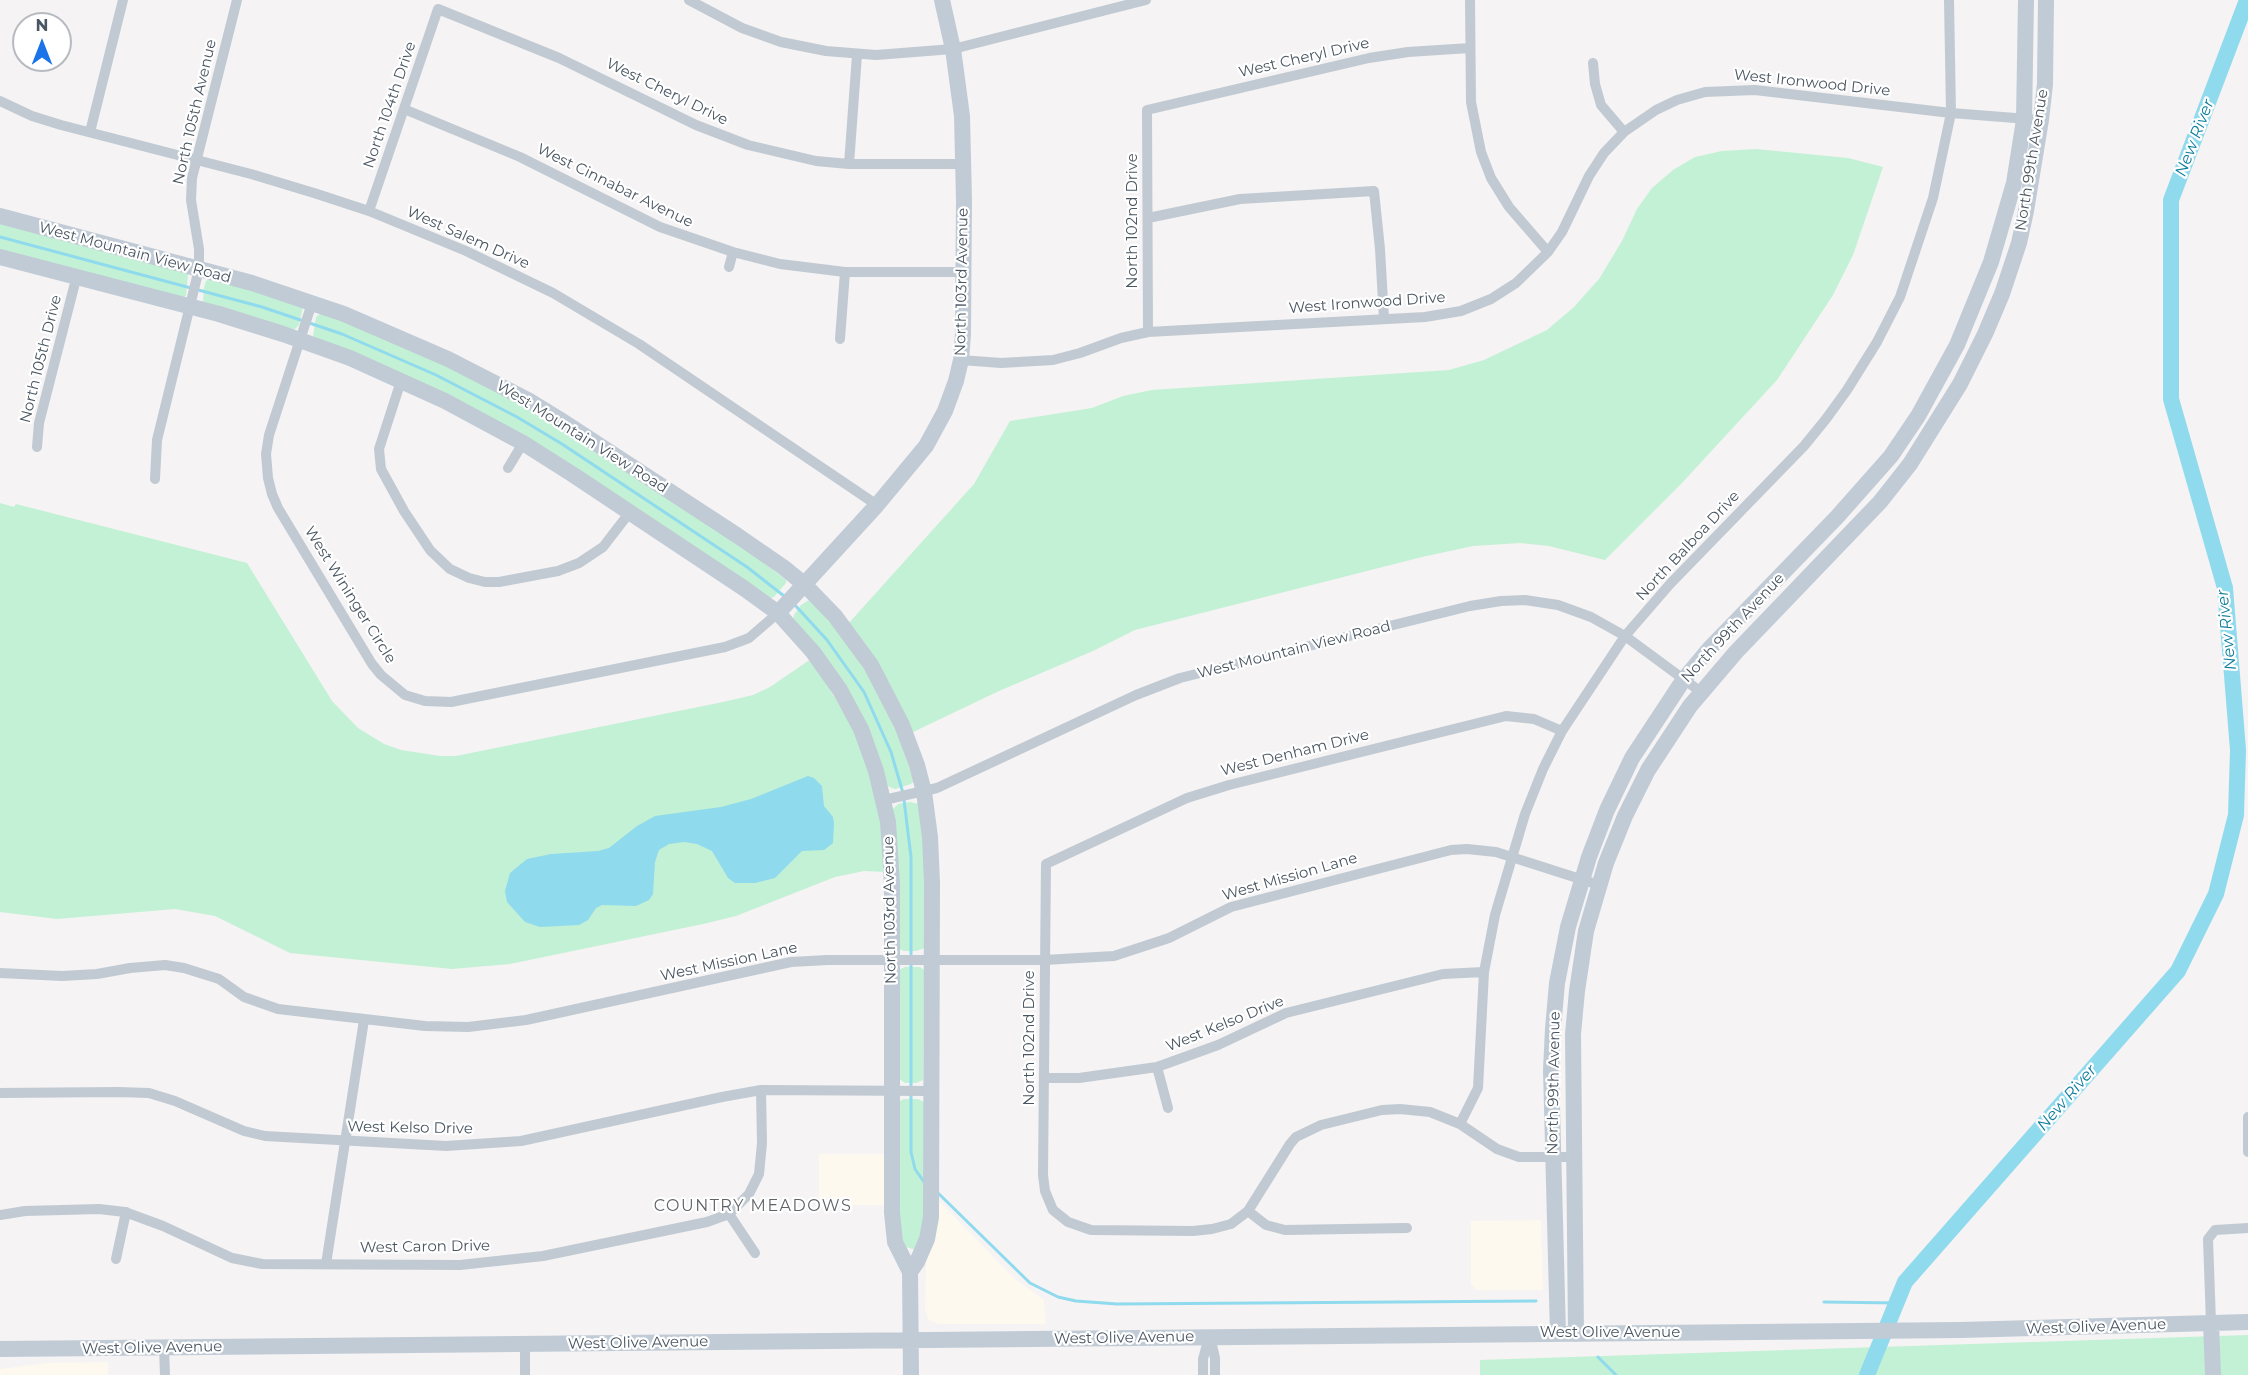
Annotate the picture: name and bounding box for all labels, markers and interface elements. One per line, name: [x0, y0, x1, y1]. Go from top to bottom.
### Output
north arrow: [12, 12, 72, 72]
text: N: [36, 16, 48, 35]
street label: West Cheryl Drive: [1237, 34, 1371, 82]
street label: North 105th Avenue: [170, 38, 220, 186]
street label: North 104th Drive: [360, 39, 420, 171]
street label: West Cheryl Drive: [603, 55, 731, 129]
street label: West Ironwood Drive: [1733, 66, 1891, 100]
street label: North 99th Avenue: [2012, 88, 2052, 232]
water label: New River: [2171, 97, 2219, 179]
street label: West Cinnabar Avenue: [534, 140, 696, 232]
street label: North 102nd Drive: [1124, 153, 1142, 289]
street label: West Salem Drive: [404, 203, 532, 273]
street label: North 103rd Avenue: [952, 208, 972, 356]
street label: West Mountain View Road: [37, 219, 233, 287]
street label: West Ironwood Drive: [1288, 289, 1446, 317]
street label: North 105th Drive: [16, 293, 66, 425]
street label: West Mountain View Road: [493, 377, 671, 497]
street label: North Balboa Drive: [1632, 487, 1744, 605]
street label: West Wininger Circle: [300, 523, 400, 667]
street label: North 99th Avenue: [1678, 570, 1788, 686]
water label: New River: [2213, 589, 2241, 671]
street label: West Mountain View Road: [1196, 617, 1392, 683]
street label: West Denham Drive: [1219, 726, 1371, 780]
street label: North 103rd Avenue: [880, 836, 900, 984]
street label: West Mission Lane: [1220, 849, 1360, 905]
street label: West Mission Lane: [659, 939, 799, 985]
street label: North 102nd Drive: [1021, 970, 1039, 1106]
street label: West Kelso Drive: [1163, 992, 1287, 1056]
street label: North 99th Avenue: [1544, 1011, 1564, 1155]
water label: New River: [2033, 1061, 2101, 1135]
street label: West Kelso Drive: [347, 1118, 473, 1138]
district label: COUNTRY MEADOWS: [654, 1196, 852, 1216]
street label: West Caron Drive: [360, 1237, 490, 1257]
street label: West Olive Avenue: [2026, 1316, 2166, 1338]
street label: West Olive Avenue: [1540, 1324, 1680, 1342]
street label: West Olive Avenue: [1054, 1328, 1194, 1348]
street label: West Olive Avenue: [568, 1333, 708, 1353]
street label: West Olive Avenue: [82, 1338, 222, 1358]

